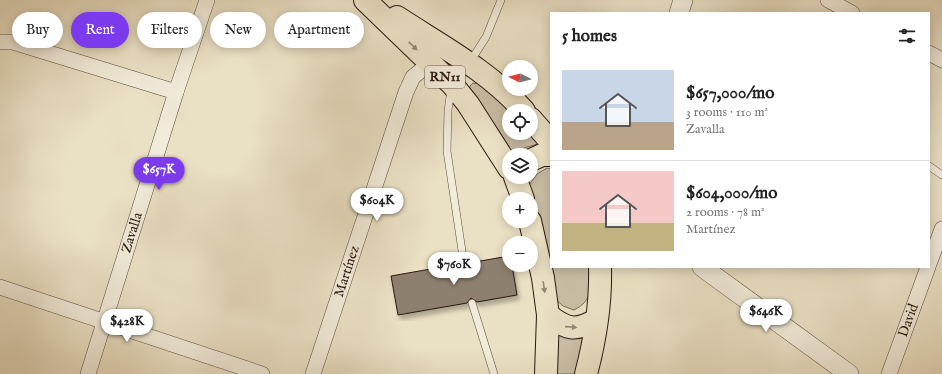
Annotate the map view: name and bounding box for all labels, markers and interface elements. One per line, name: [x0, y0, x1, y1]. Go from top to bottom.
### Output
chip: Buy: [12, 12, 63, 48]
chip: Rent: [71, 12, 129, 48]
chip: Filters: [137, 12, 202, 48]
chip: New: [210, 12, 266, 48]
chip: Apartment: [274, 12, 364, 48]
icon: filters: [896, 25, 918, 47]
text: 5 homes: [562, 26, 617, 47]
one-way arrow: [408, 42, 418, 51]
north arrow: [502, 60, 538, 96]
map controls: [502, 60, 538, 272]
road number: RN11: [425, 66, 465, 88]
text: $657,000/mo: [686, 83, 774, 104]
icon: home: [594, 86, 642, 134]
button: locate: [502, 104, 538, 140]
text: 3 rooms · 110 m²: [686, 104, 768, 121]
text: Zavalla: [686, 121, 725, 138]
button: layers: [502, 148, 538, 184]
pin: $657K: [131, 157, 187, 191]
text: $657K: [143, 161, 175, 178]
text: $604,000/mo: [686, 183, 777, 204]
icon: home: [594, 187, 642, 235]
pin: $604K: [349, 188, 405, 222]
text: $604K: [360, 192, 394, 209]
button: +: [502, 192, 538, 228]
text: 2 rooms · 78 m²: [686, 204, 765, 221]
street label: Zavalla: [117, 209, 147, 255]
text: Martínez: [686, 221, 735, 238]
button: −: [502, 236, 538, 272]
street label: Martínez: [330, 243, 364, 300]
pin: $760K: [426, 252, 482, 286]
text: $760K: [437, 256, 471, 273]
one-way arrow: [541, 280, 547, 293]
pin: $646K: [738, 299, 794, 333]
street label: David: [894, 301, 923, 340]
text: $646K: [749, 303, 783, 320]
pin: $428K: [99, 309, 155, 343]
text: $428K: [110, 313, 144, 330]
one-way arrow: [565, 324, 577, 331]

